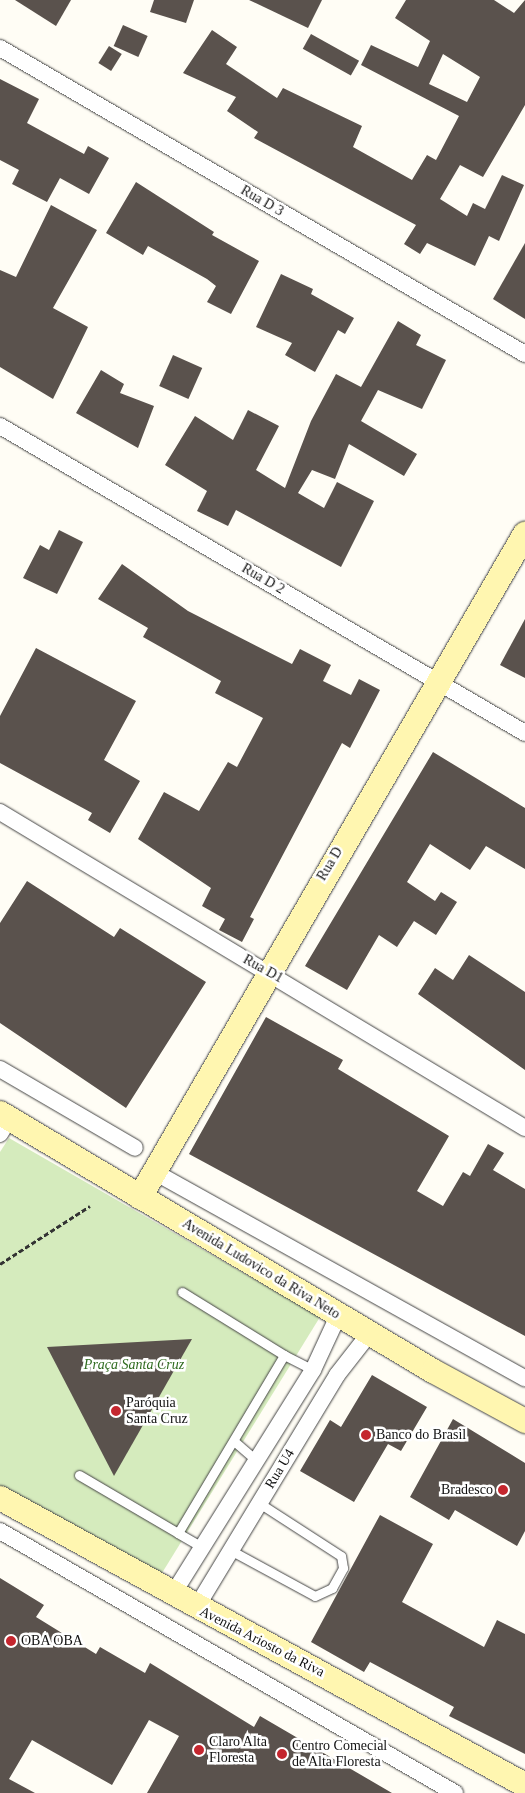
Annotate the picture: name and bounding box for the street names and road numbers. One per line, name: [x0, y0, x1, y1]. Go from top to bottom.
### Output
street label: Rua D 3: [238, 182, 286, 220]
street label: Rua D 2: [239, 560, 287, 598]
street label: Rua D: [313, 844, 347, 884]
street label: Rua D1: [240, 951, 286, 987]
street label: Avenida Ludovico da Riva Neto: [179, 1215, 343, 1323]
street label: Rua U4: [262, 1446, 298, 1492]
street label: Avenida Ariosto da Riva: [196, 1603, 328, 1681]

